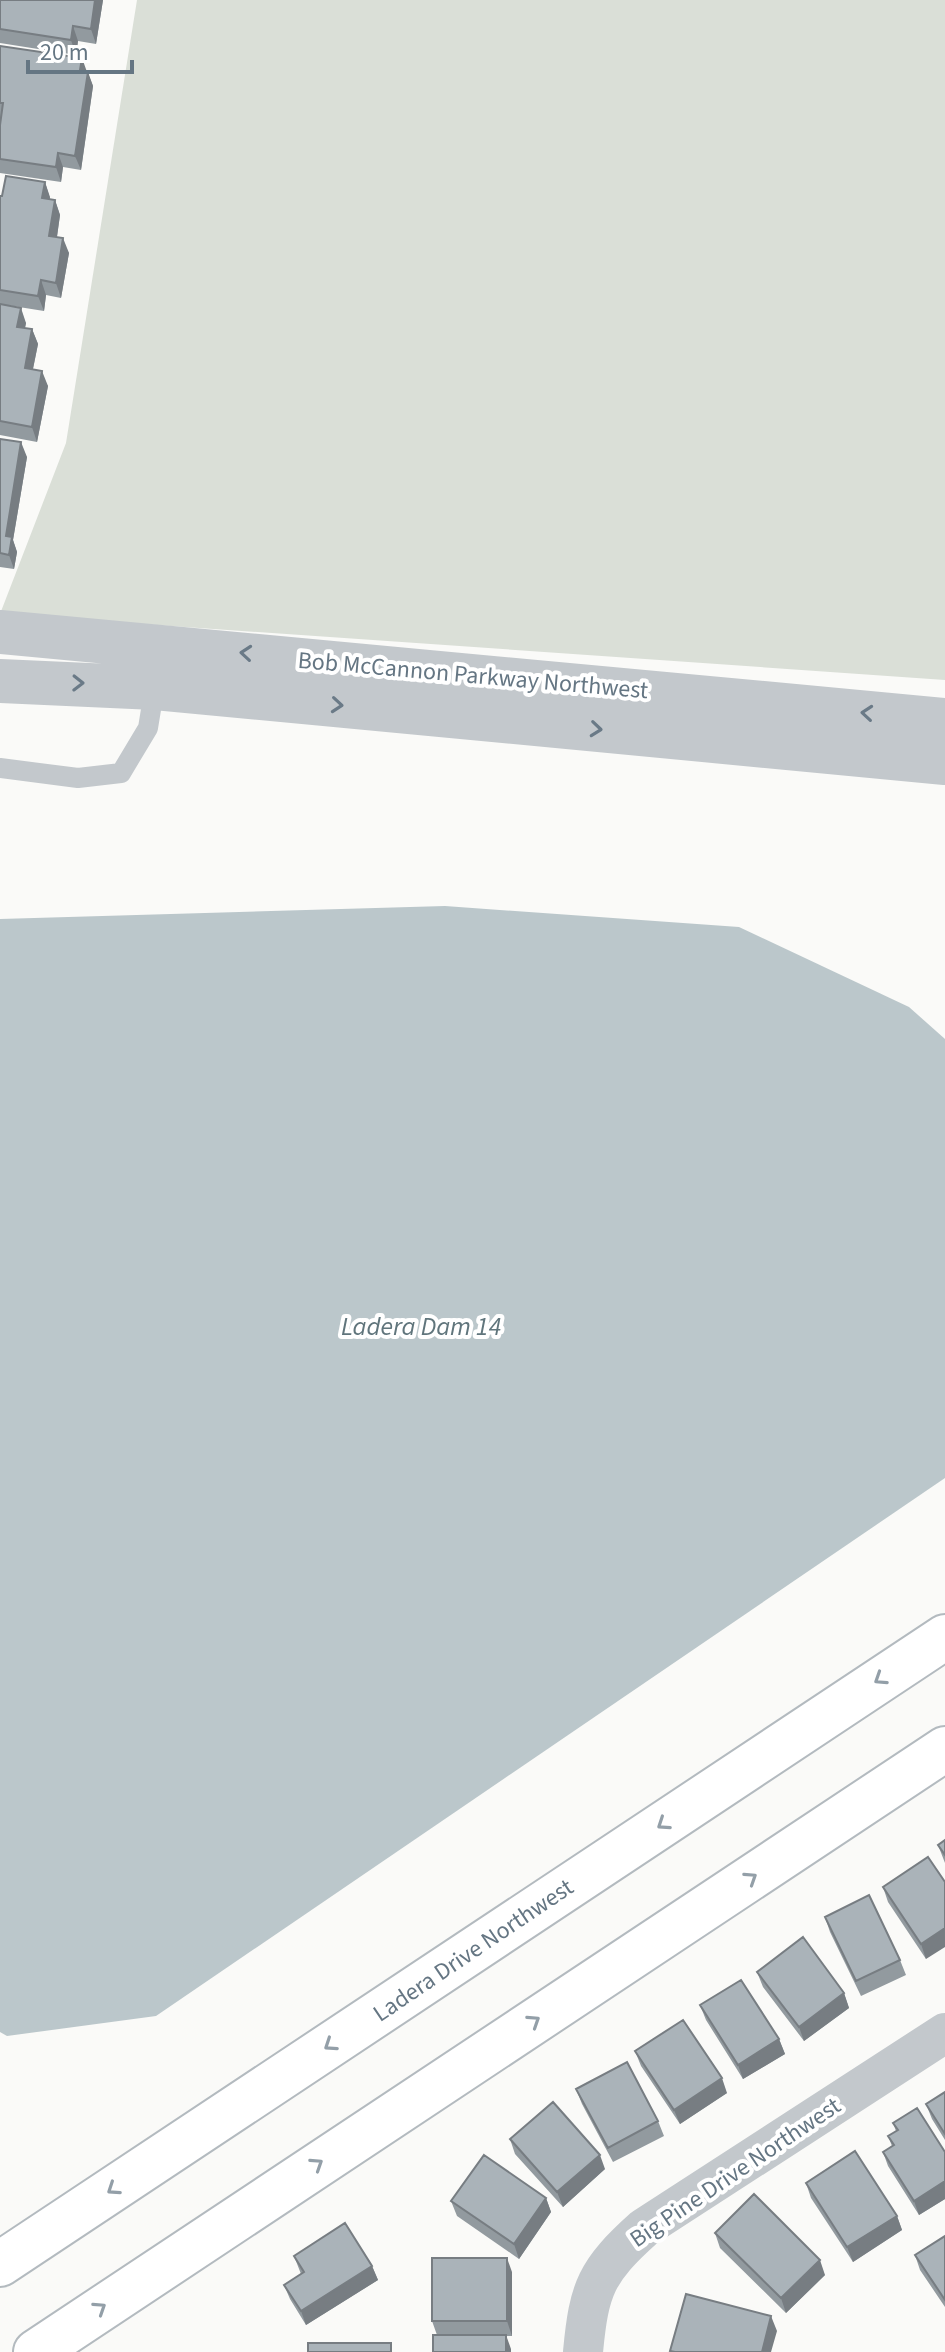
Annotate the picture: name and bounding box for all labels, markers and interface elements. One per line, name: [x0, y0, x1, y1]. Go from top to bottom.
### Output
scale bar: [28, 24, 132, 74]
text: 20 m: [40, 35, 89, 70]
street label: Bob McCannon Parkway Northwest: [296, 643, 649, 708]
one-way arrow: [239, 645, 252, 662]
one-way arrow: [72, 675, 85, 692]
one-way arrow: [331, 696, 344, 713]
one-way arrow: [860, 704, 873, 721]
one-way arrow: [590, 720, 603, 737]
water label: Ladera Dam 14: [341, 1308, 501, 1345]
one-way arrow: [874, 1670, 888, 1685]
one-way arrow: [658, 1814, 672, 1829]
street label: Ladera Drive Northwest: [366, 1870, 581, 2031]
one-way arrow: [742, 1872, 756, 1887]
one-way arrow: [525, 2016, 539, 2031]
one-way arrow: [324, 2035, 339, 2050]
street label: Big Pine Drive Northwest: [623, 2089, 848, 2256]
one-way arrow: [308, 2159, 322, 2174]
one-way arrow: [108, 2179, 122, 2194]
one-way arrow: [91, 2302, 105, 2317]

